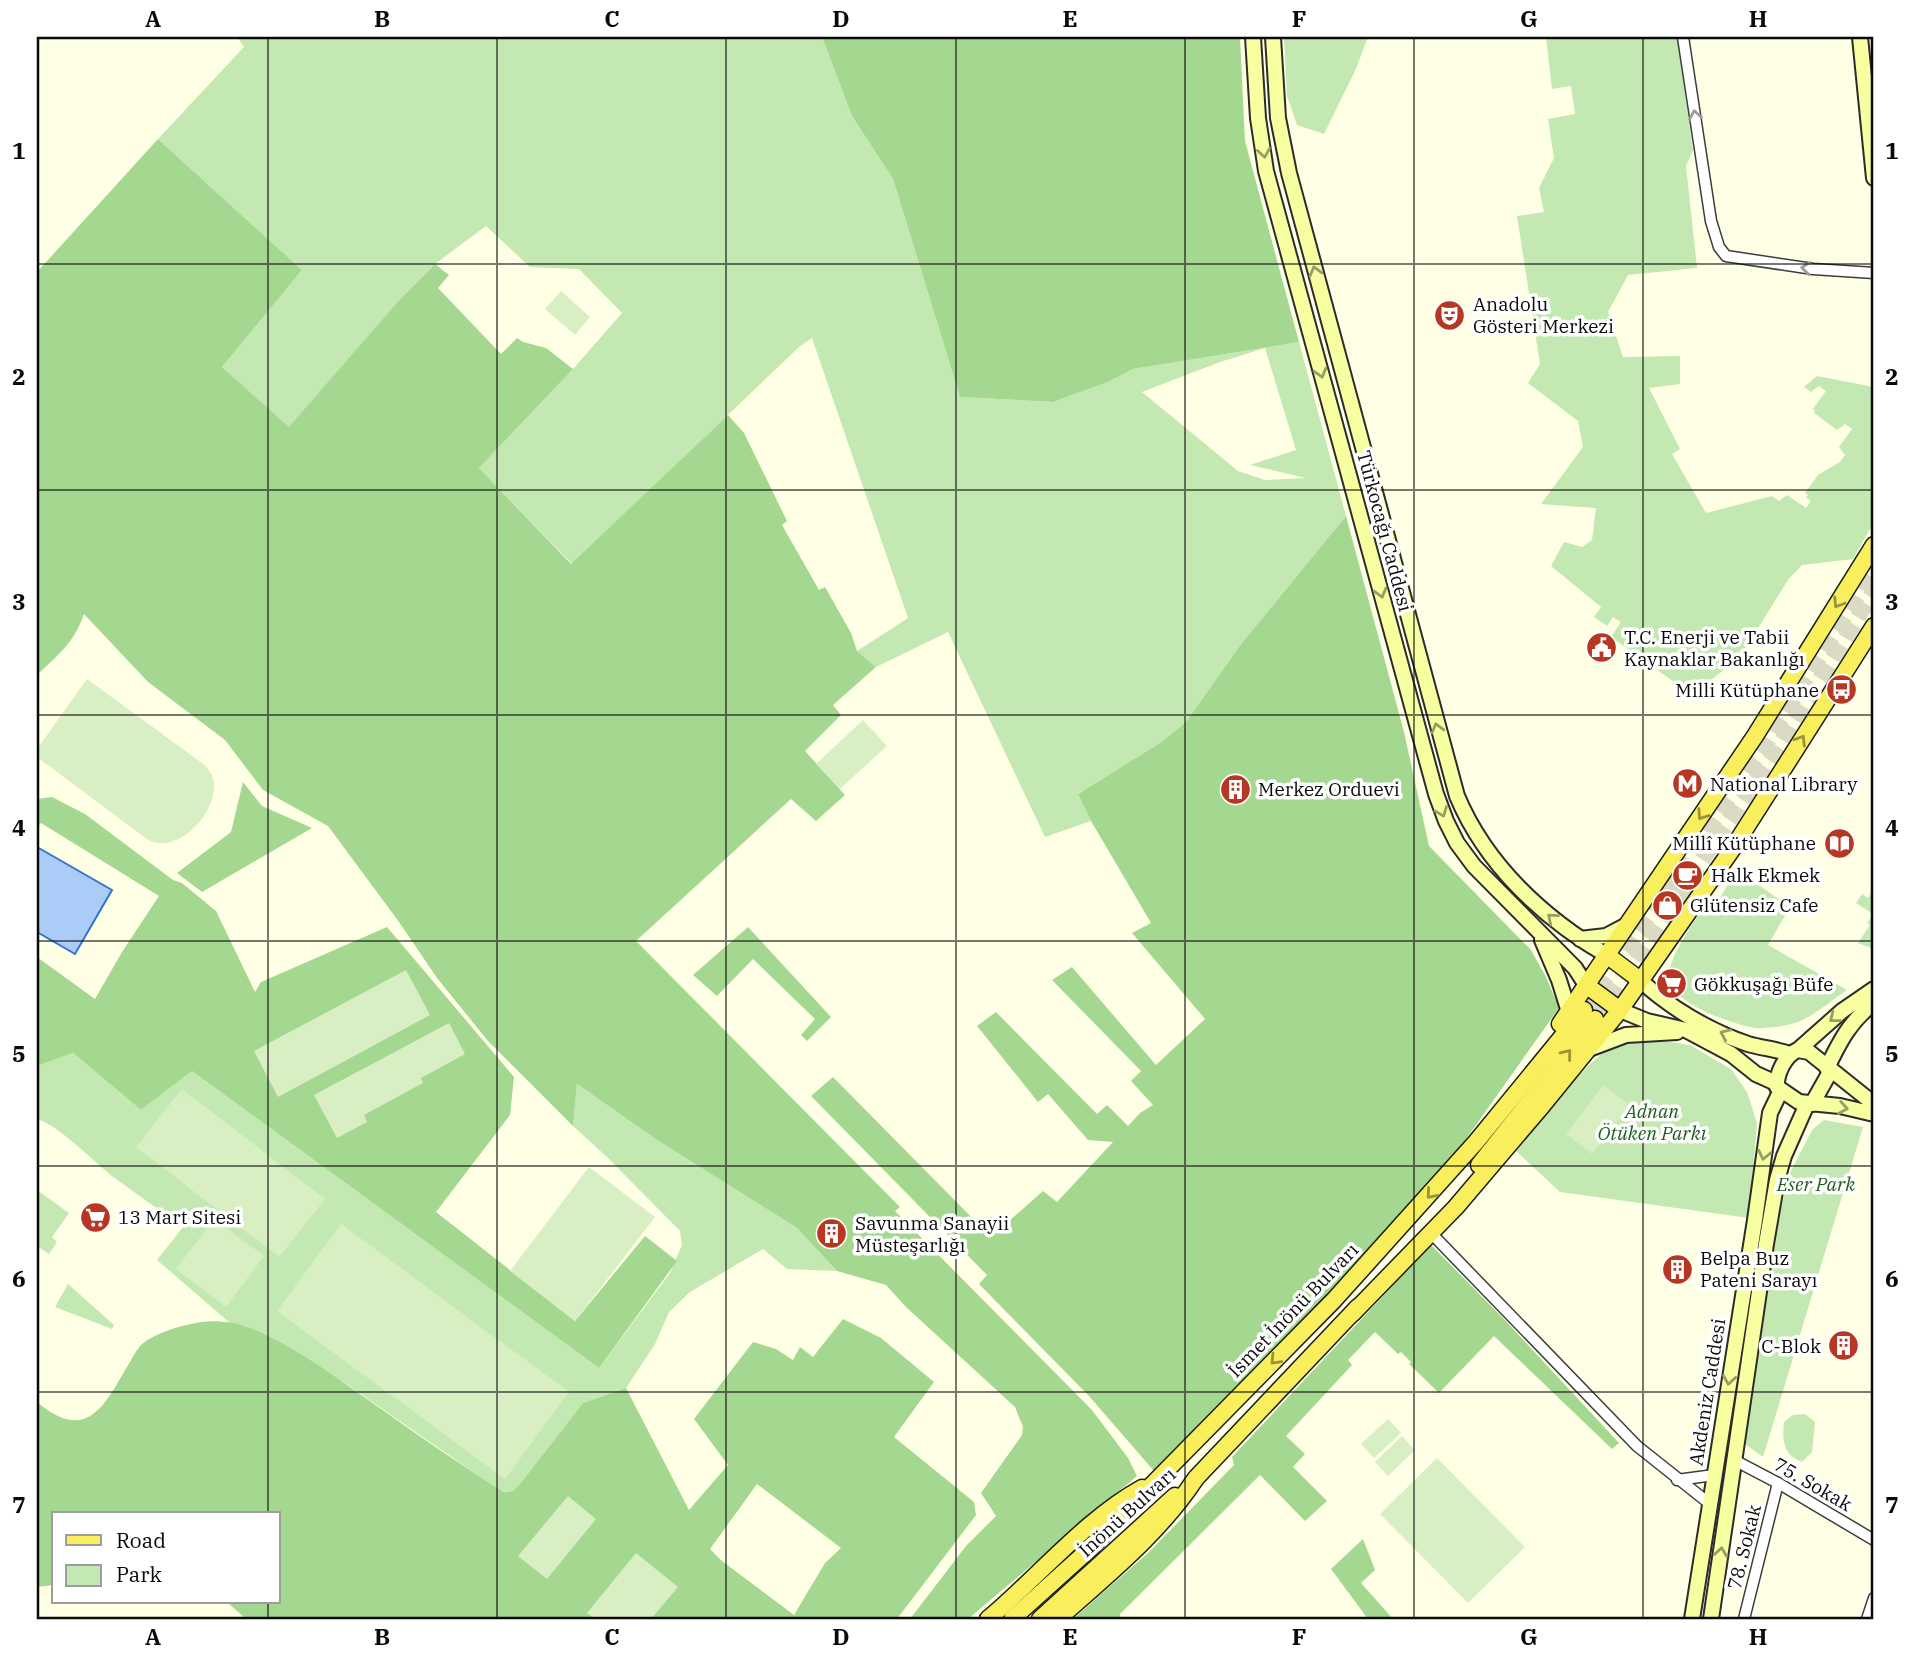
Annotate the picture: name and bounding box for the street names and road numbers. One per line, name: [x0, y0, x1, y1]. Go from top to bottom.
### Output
street label: Türkocağı Caddesi: [1352, 448, 1418, 614]
street label: İsmet İnönü Bulvarı: [1223, 1238, 1363, 1382]
street label: Akdeniz Caddesi: [1684, 1317, 1730, 1467]
street label: 75. Sokak: [1769, 1452, 1857, 1516]
street label: İnönü Bulvarı: [1073, 1462, 1181, 1562]
street label: 78. Sokak: [1722, 1502, 1766, 1592]

